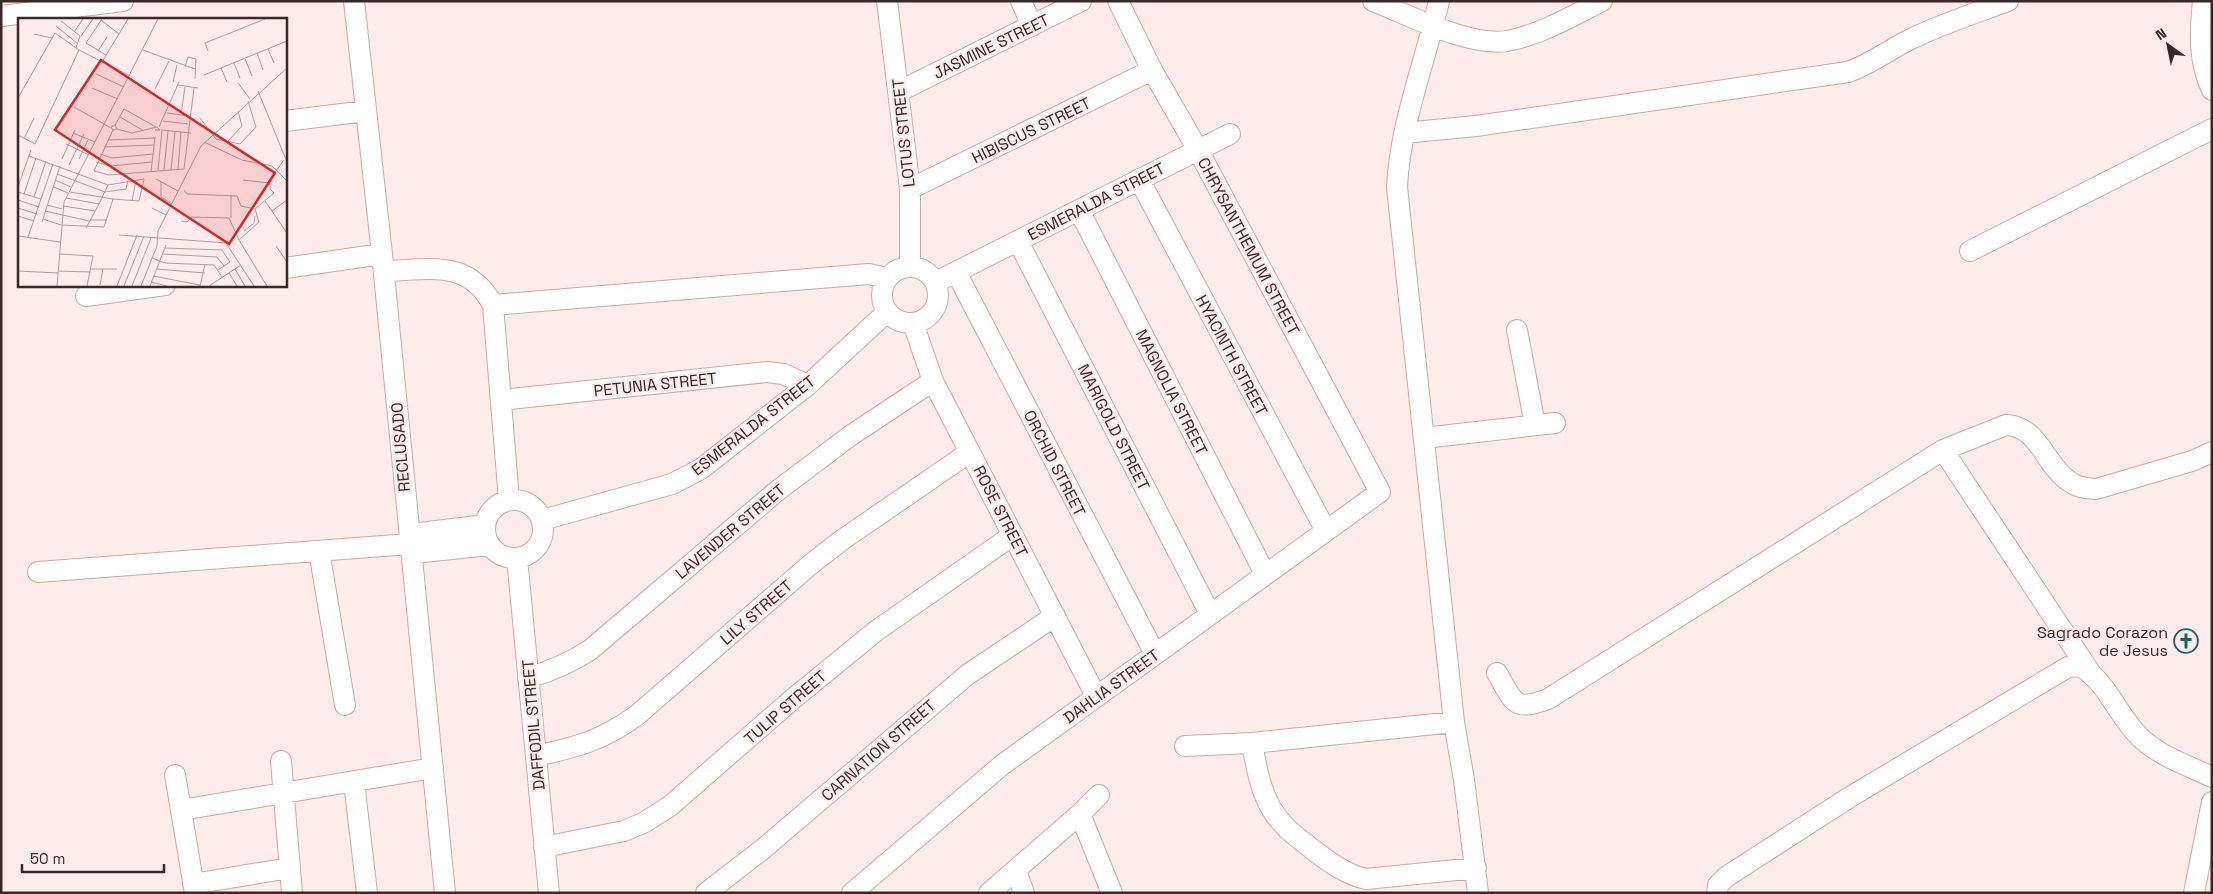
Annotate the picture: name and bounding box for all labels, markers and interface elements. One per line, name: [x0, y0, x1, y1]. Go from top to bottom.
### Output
street label: JASMINE STREET: [930, 9, 1053, 84]
inset map: [18, 18, 286, 286]
north arrow: [2143, 20, 2193, 70]
text: N: [2152, 24, 2170, 44]
street label: LOTUS STREET: [887, 78, 920, 188]
street label: HIBISCUS STREET: [968, 93, 1094, 168]
street label: CHRYSANTHEMUM STREET: [1193, 154, 1304, 339]
street label: ESMERALDA STREET: [1024, 158, 1168, 245]
street label: HYACINTH STREET: [1191, 291, 1272, 419]
street label: MAGNOLIA STREET: [1131, 326, 1212, 459]
street label: MARIGOLD STREET: [1073, 361, 1154, 494]
street label: PETUNIA STREET: [593, 368, 718, 401]
street label: ESMERALDA STREET: [687, 371, 819, 480]
street label: RECLUSADO: [386, 401, 415, 493]
street label: ORCHID STREET: [1019, 407, 1090, 520]
street label: ROSE STREET: [969, 462, 1033, 561]
street label: LAVENDER STREET: [671, 479, 790, 584]
street label: LILY STREET: [716, 575, 797, 650]
place label: Sagrado Corazon de Jesus: [2037, 622, 2168, 661]
church icon: Sagrado Corazon de Jesus: [2173, 628, 2199, 654]
street label: DAHLIA STREET: [1059, 644, 1164, 728]
street label: DAFFODIL STREET: [517, 659, 550, 791]
street label: TULIP STREET: [740, 666, 831, 749]
street label: CARNATION STREET: [817, 695, 940, 806]
scale bar: [22, 842, 165, 874]
text: 50 m: [30, 849, 65, 868]

